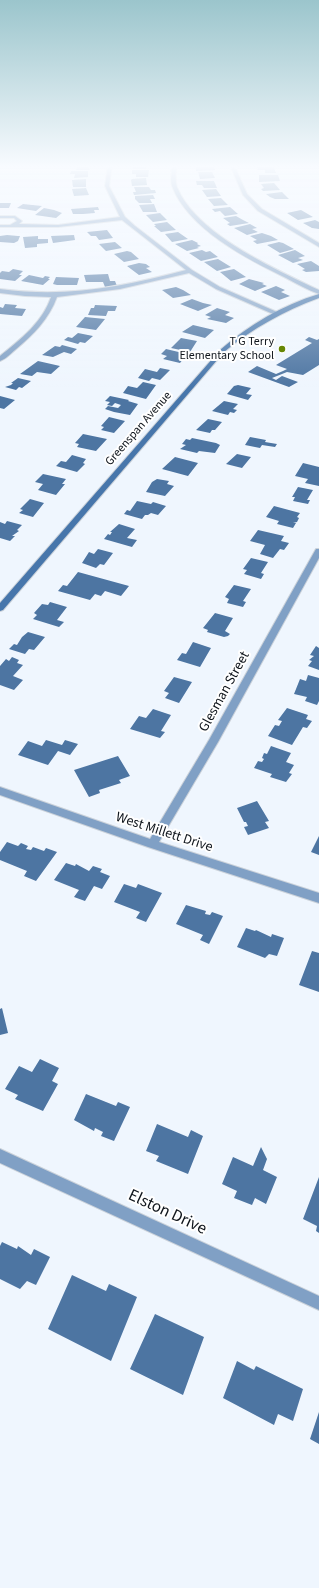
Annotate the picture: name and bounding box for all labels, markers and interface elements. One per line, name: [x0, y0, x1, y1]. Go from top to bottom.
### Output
place label: T G Terry Elementary School: [179, 335, 274, 363]
marker: T G Terry Elementary School: [277, 344, 287, 354]
street label: Greenspan Avenue: [103, 389, 175, 469]
street label: Glesman Street: [196, 649, 254, 735]
street label: West Millett Drive: [113, 809, 215, 857]
street label: Elston Drive: [124, 1186, 210, 1240]

